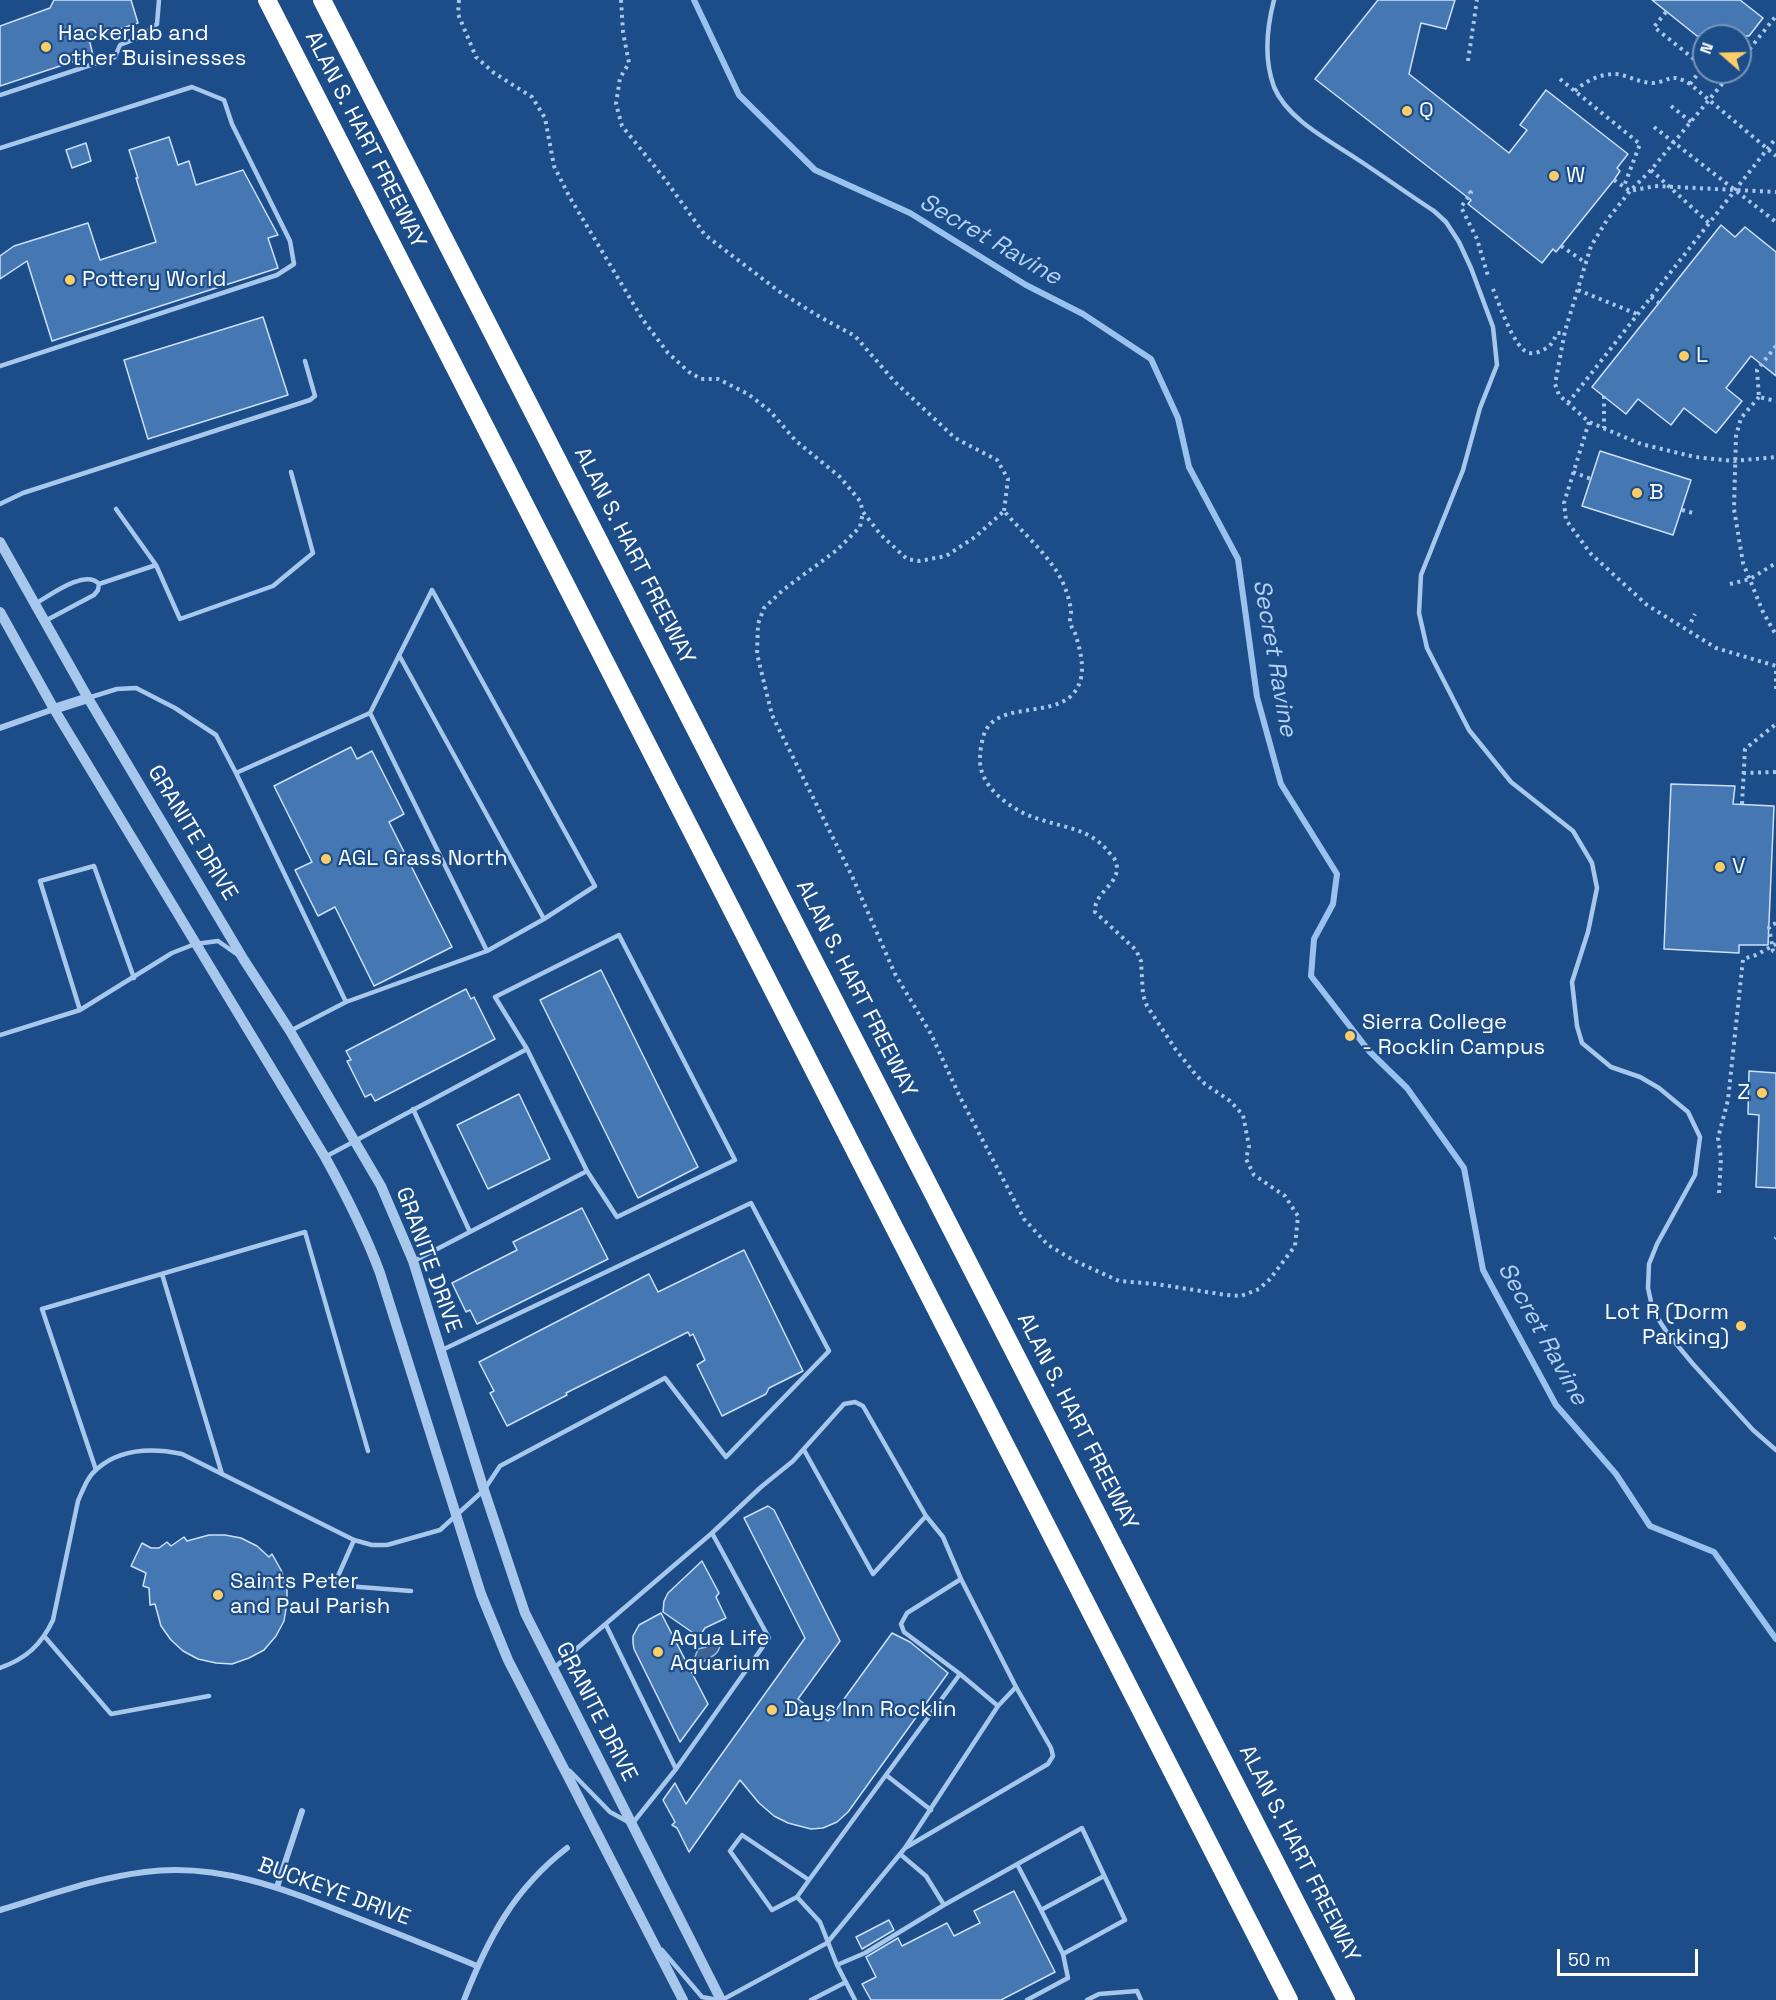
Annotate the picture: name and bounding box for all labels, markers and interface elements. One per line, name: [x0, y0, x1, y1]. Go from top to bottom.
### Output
place label: Hackerlab and other Buisinesses: [58, 21, 246, 72]
north arrow: [1692, 24, 1752, 84]
street label: ALAN S. HART FREEWAY: [299, 27, 431, 253]
marker: Hackerlab and other Buisinesses: [39, 40, 53, 54]
text: N: [1695, 40, 1718, 57]
place label: Q: [1419, 98, 1434, 124]
marker: Q: [1400, 104, 1414, 118]
place label: W: [1566, 163, 1585, 189]
marker: W: [1547, 169, 1561, 183]
water label: Secret Ravine: [914, 188, 1066, 292]
place label: Pottery World: [82, 267, 226, 293]
marker: Pottery World: [63, 273, 77, 287]
place label: L: [1696, 343, 1708, 369]
marker: L: [1677, 349, 1691, 363]
street label: ALAN S. HART FREEWAY: [568, 443, 700, 669]
place label: B: [1649, 480, 1664, 506]
marker: B: [1630, 486, 1644, 500]
water label: Secret Ravine: [1246, 577, 1302, 739]
street label: GRANITE DRIVE: [141, 761, 243, 905]
place label: AGL Grass North: [338, 846, 508, 872]
marker: AGL Grass North: [319, 852, 333, 866]
place label: V: [1732, 854, 1746, 880]
marker: V: [1713, 860, 1727, 874]
street label: ALAN S. HART FREEWAY: [790, 876, 922, 1102]
place label: Sierra College - Rocklin Campus: [1362, 1010, 1545, 1062]
marker: Sierra College - Rocklin Campus: [1343, 1029, 1357, 1043]
place label: Z: [1737, 1080, 1750, 1106]
marker: Z: [1755, 1086, 1769, 1100]
street label: GRANITE DRIVE: [389, 1184, 467, 1336]
water label: Secret Ravine: [1491, 1258, 1593, 1410]
place label: Lot R (Dorm Parking): [1605, 1300, 1729, 1352]
street label: ALAN S. HART FREEWAY: [1011, 1309, 1143, 1535]
marker: Lot R (Dorm Parking): [1734, 1319, 1748, 1333]
place label: Saints Peter and Paul Parish: [230, 1569, 390, 1621]
marker: Saints Peter and Paul Parish: [211, 1588, 225, 1602]
place label: Aqua Life Aquarium: [670, 1626, 770, 1678]
street label: GRANITE DRIVE: [549, 1638, 643, 1786]
marker: Aqua Life Aquarium: [651, 1645, 665, 1659]
place label: Days Inn Rocklin: [784, 1697, 956, 1723]
marker: Days Inn Rocklin: [765, 1703, 779, 1717]
street label: ALAN S. HART FREEWAY: [1233, 1741, 1365, 1967]
street label: BUCKEYE DRIVE: [254, 1852, 414, 1932]
scale bar: [1560, 1937, 1701, 1975]
text: 50 m: [1568, 1948, 1610, 1971]

